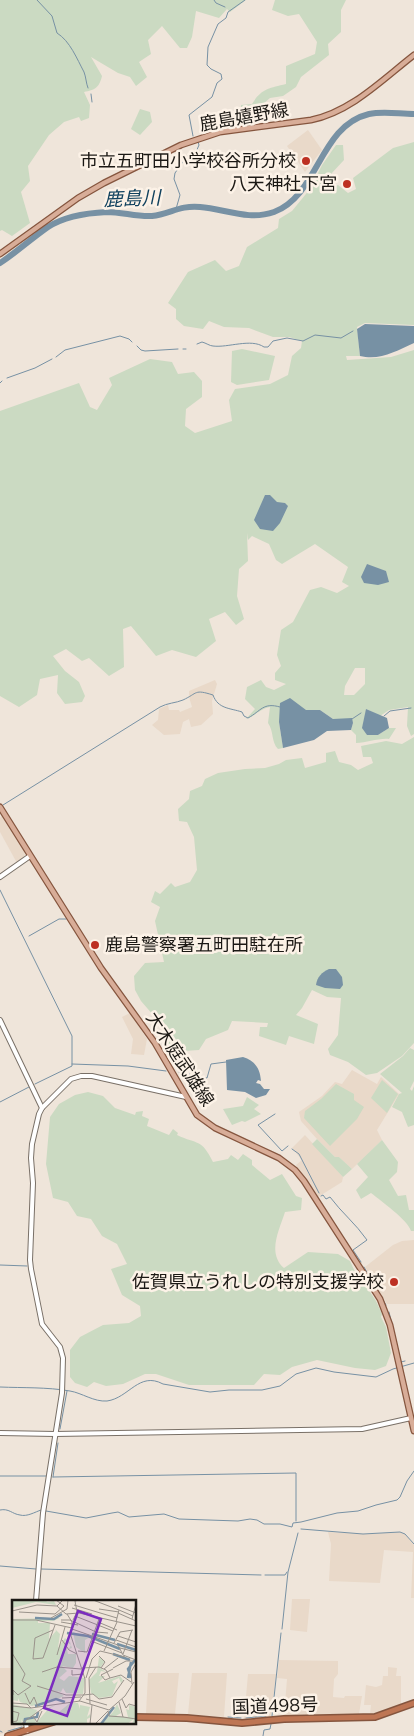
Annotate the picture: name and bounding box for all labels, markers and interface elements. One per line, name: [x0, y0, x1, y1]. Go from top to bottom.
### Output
street label: 鹿島嬉野線: [198, 97, 290, 136]
place label: 市立五町田小学校谷所分校: [80, 149, 296, 172]
marker: 市立五町田小学校谷所分校: [300, 155, 312, 167]
place label: 八天神社下宮: [229, 172, 337, 195]
marker: 八天神社下宮: [341, 178, 353, 190]
water label: 鹿島川: [103, 185, 163, 211]
place label: 鹿島警察署五町田駐在所: [105, 933, 303, 956]
marker: 鹿島警察署五町田駐在所: [89, 939, 101, 951]
street label: 大木庭武雄線: [141, 1007, 219, 1110]
place label: 佐賀県立うれしの特別支援学校: [132, 1270, 384, 1293]
marker: 佐賀県立うれしの特別支援学校: [388, 1276, 400, 1288]
inset map: [12, 1600, 136, 1724]
street label: 国道498号: [231, 1692, 319, 1719]

